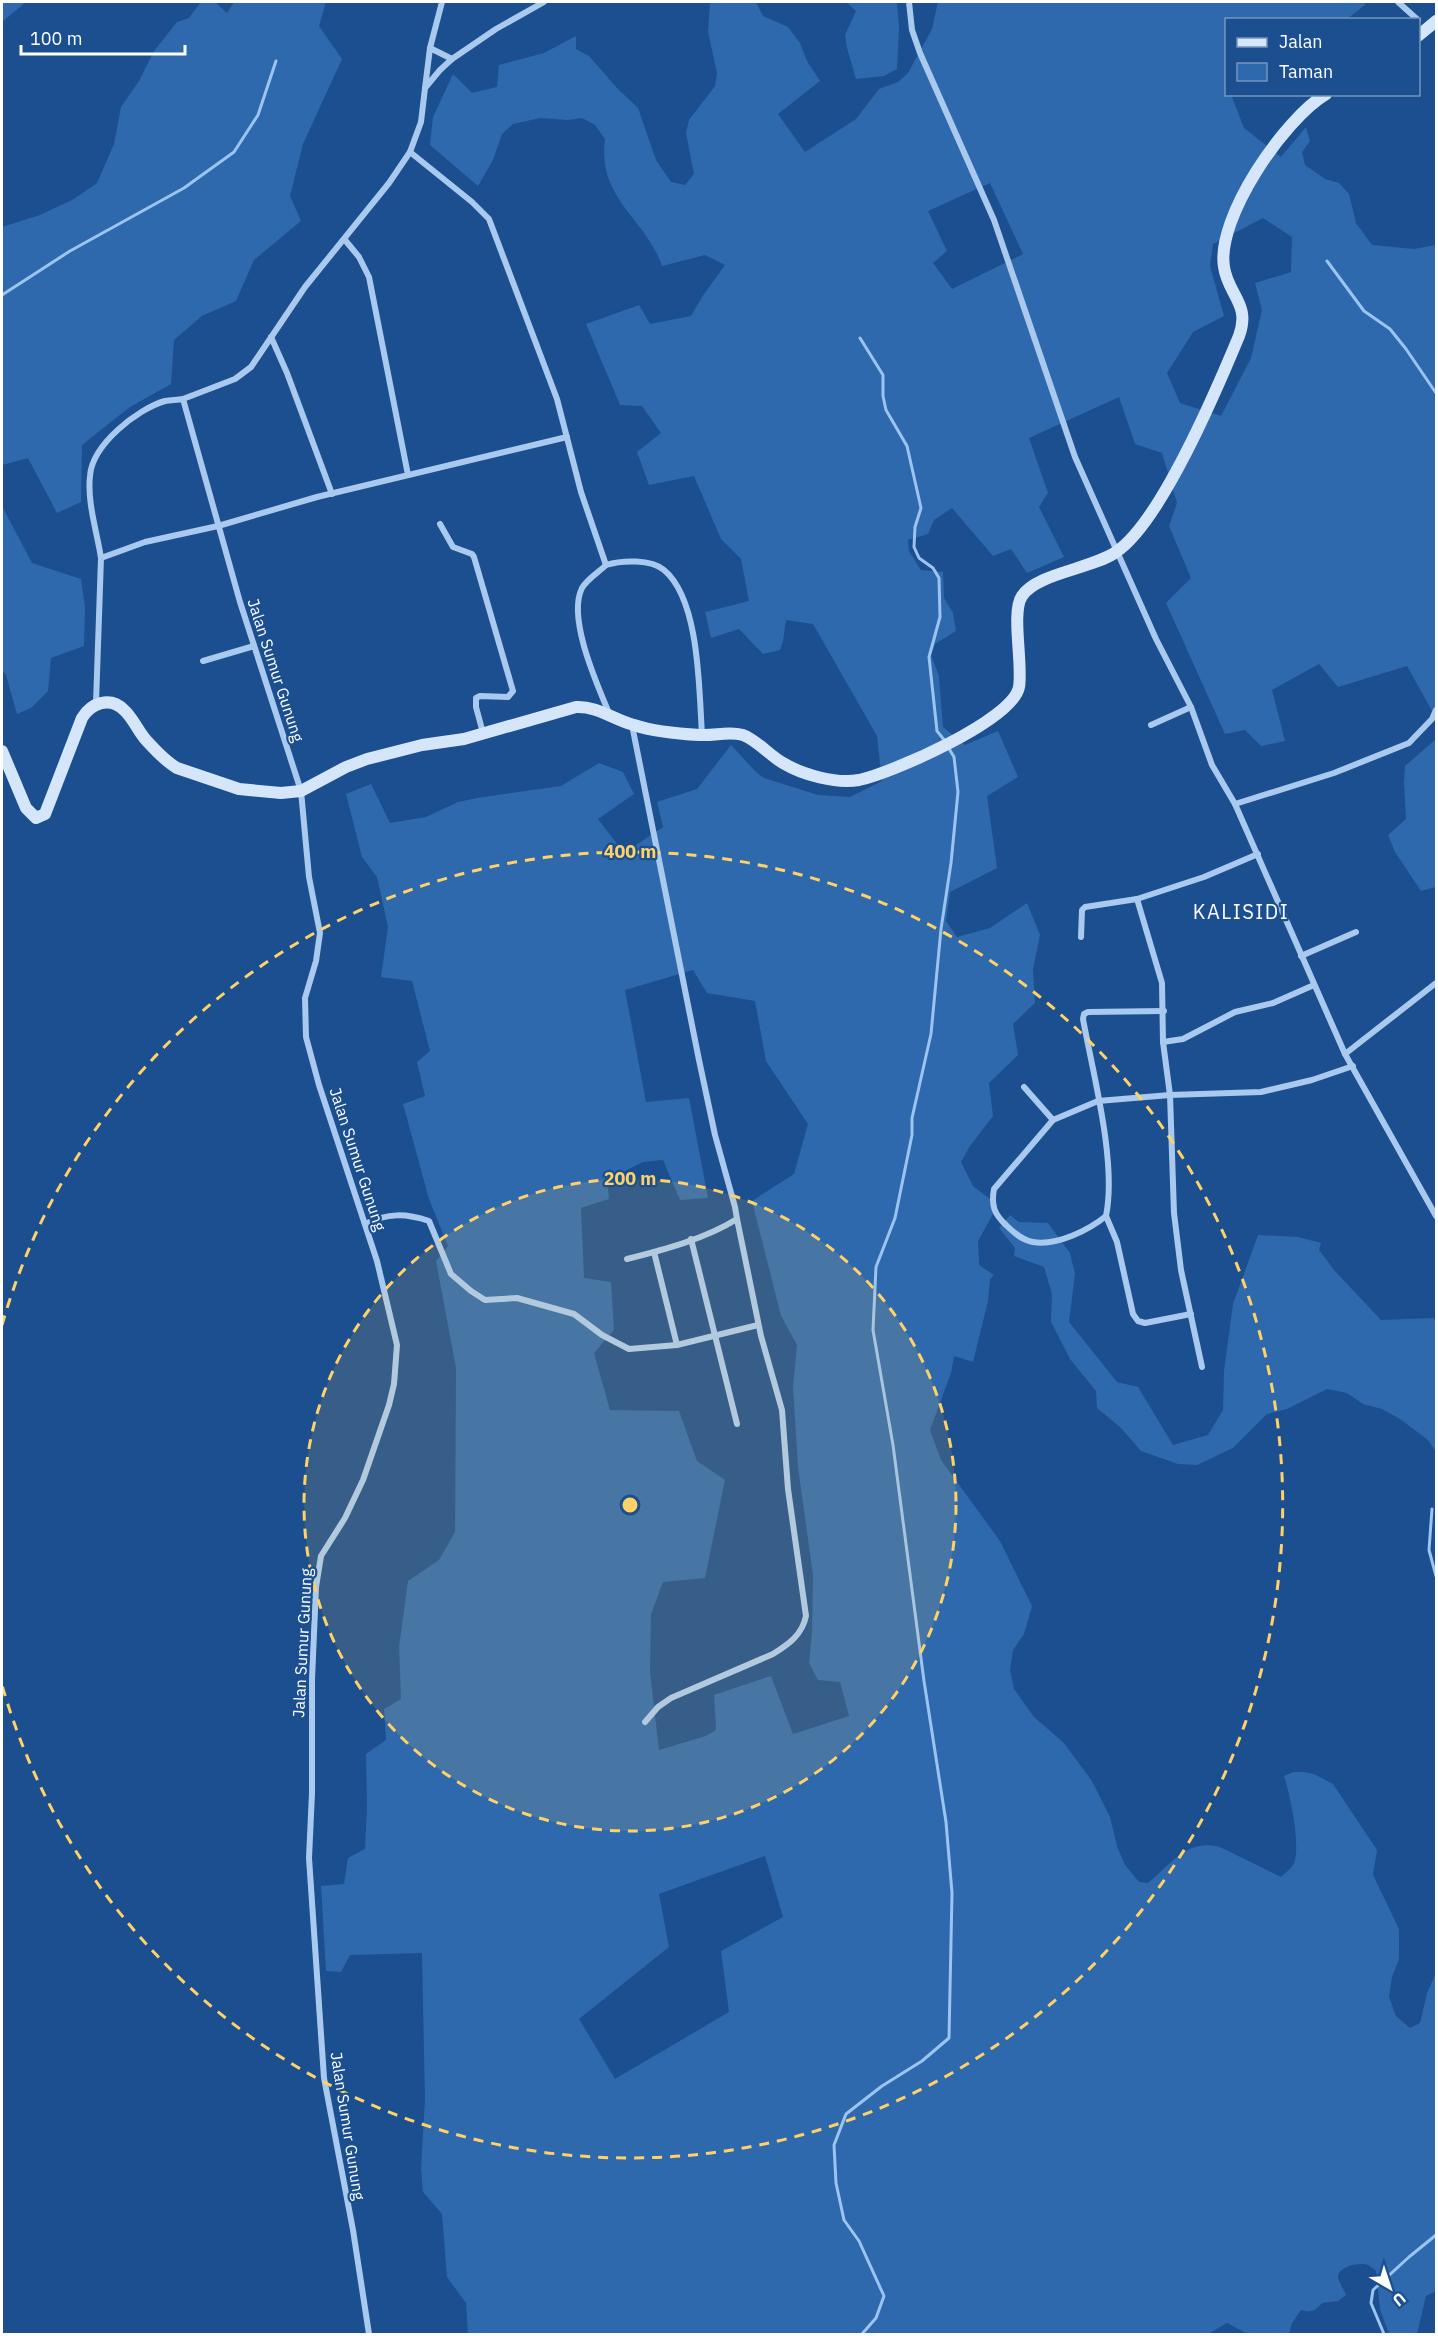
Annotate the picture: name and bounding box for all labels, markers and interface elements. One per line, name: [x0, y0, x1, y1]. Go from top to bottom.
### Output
scale bar: [21, 18, 184, 56]
legend: [1225, 18, 1420, 96]
text: 100 m: [30, 27, 82, 50]
text: Jalan: [1279, 30, 1323, 53]
text: Taman: [1279, 60, 1333, 83]
street label: Jalan Sumur Gunung: [243, 596, 309, 745]
text: 400 m: [604, 840, 656, 863]
district label: KALISIDI: [1193, 898, 1289, 925]
street label: Jalan Sumur Gunung: [325, 1085, 391, 1234]
text: 200 m: [604, 1167, 656, 1190]
centre of rings: [620, 1495, 640, 1515]
street label: Jalan Sumur Gunung: [288, 1567, 316, 1718]
street label: Jalan Sumur Gunung: [326, 2051, 370, 2202]
north arrow: [1360, 2258, 1420, 2318]
text: U: [1389, 2288, 1410, 2311]

